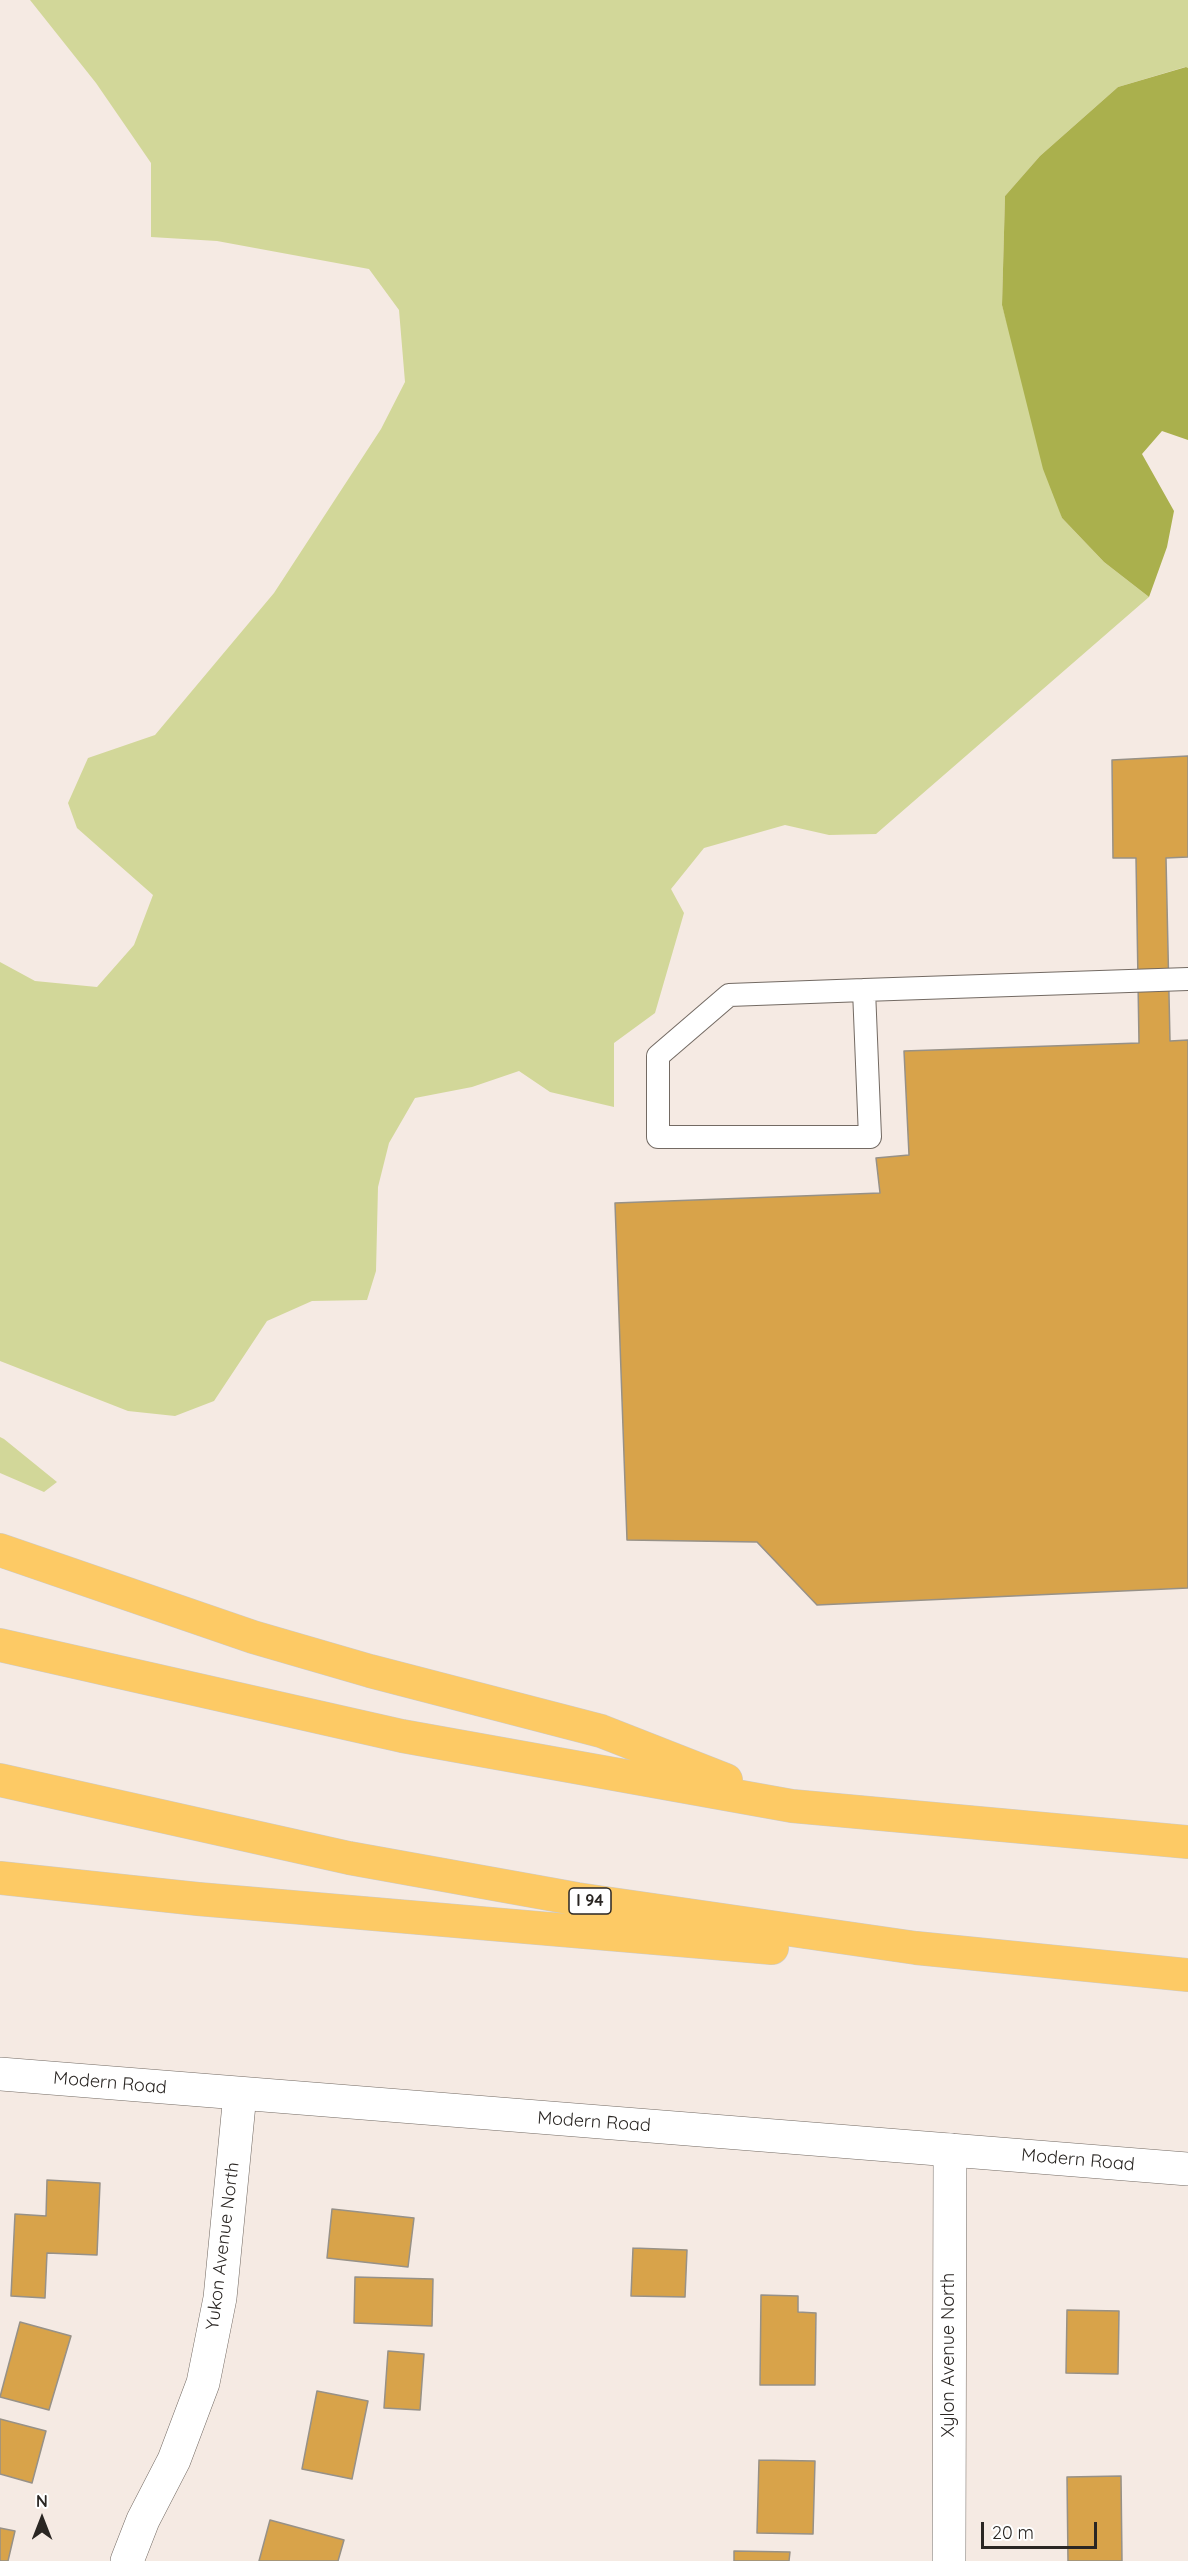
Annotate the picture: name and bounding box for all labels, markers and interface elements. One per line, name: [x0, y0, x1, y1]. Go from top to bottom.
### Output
road number: I 94: [569, 1888, 611, 1914]
street label: Modern Road: [52, 2067, 168, 2099]
street label: Modern Road: [537, 2107, 651, 2137]
street label: Modern Road: [1020, 2144, 1136, 2176]
street label: Yukon Avenue North: [202, 2161, 244, 2331]
street label: Xylon Avenue North: [938, 2273, 960, 2437]
north arrow: [12, 2489, 72, 2549]
text: N: [36, 2491, 48, 2511]
scale bar: [984, 2510, 1100, 2548]
text: 20 m: [992, 2521, 1034, 2544]

